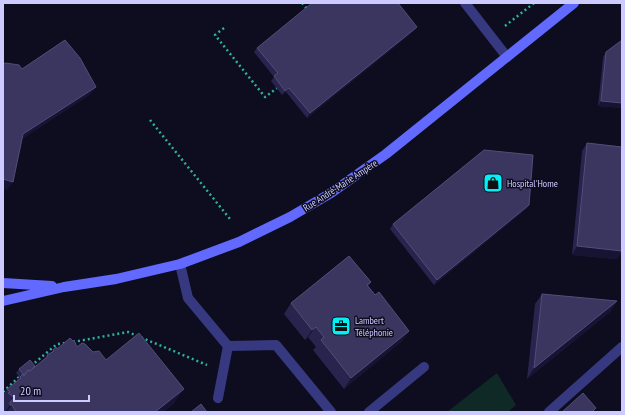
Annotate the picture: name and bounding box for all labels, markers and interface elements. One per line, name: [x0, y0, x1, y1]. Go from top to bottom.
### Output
street label: Rue André-Marie Ampère: [301, 156, 380, 214]
shop icon: Hospital'Home: [482, 172, 504, 194]
place label: Hospital'Home: [507, 177, 558, 190]
place label: Lambert Téléphonie: [355, 314, 393, 339]
office icon: Lambert Téléphonie: [330, 315, 352, 337]
scale bar: [14, 377, 89, 403]
text: 20 m: [20, 383, 41, 398]

